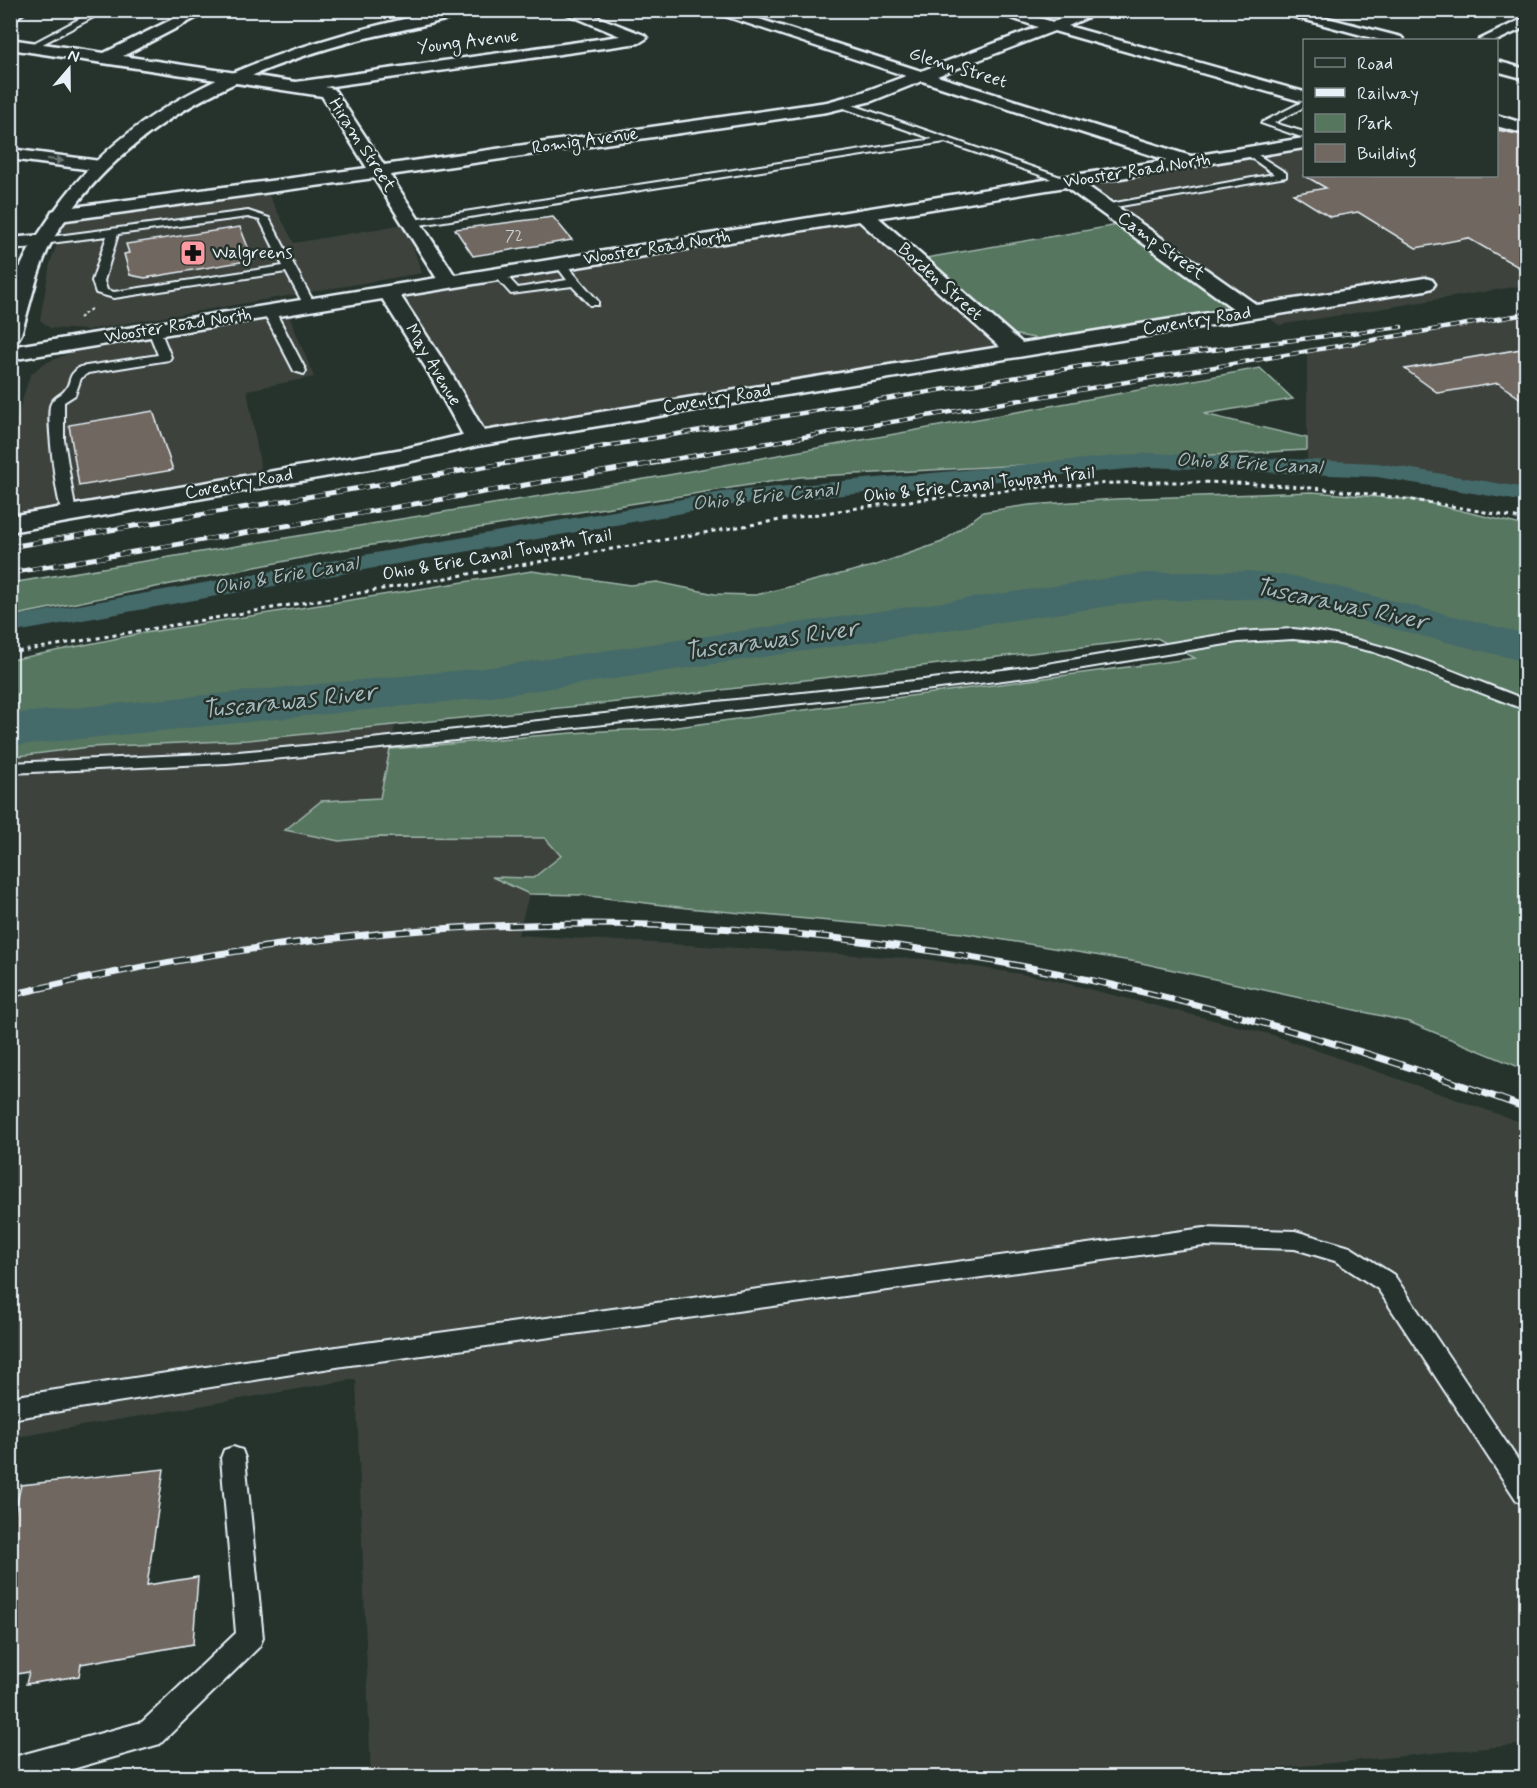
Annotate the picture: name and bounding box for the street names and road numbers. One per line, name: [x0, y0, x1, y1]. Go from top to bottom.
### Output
street label: Young Avenue: [416, 24, 520, 61]
street label: Glenn Street: [906, 42, 1010, 94]
street label: Hiram Street: [323, 93, 402, 197]
street label: Romig Avenue: [530, 122, 640, 161]
street label: Wooster Road North: [1062, 148, 1212, 194]
street label: Camp Street: [1112, 206, 1210, 286]
street label: Wooster Road North: [582, 225, 732, 271]
street label: Borden Street: [892, 237, 988, 327]
street label: Coventry Road: [1141, 301, 1253, 341]
street label: Wooster Road North: [103, 303, 253, 349]
street label: May Avenue: [399, 319, 467, 411]
street label: Coventry Road: [661, 379, 773, 419]
street label: Ohio & Erie Canal Towpath Trail: [862, 461, 1096, 509]
street label: Coventry Road: [183, 463, 295, 505]
street label: Ohio & Erie Canal Towpath Trail: [380, 523, 614, 587]

